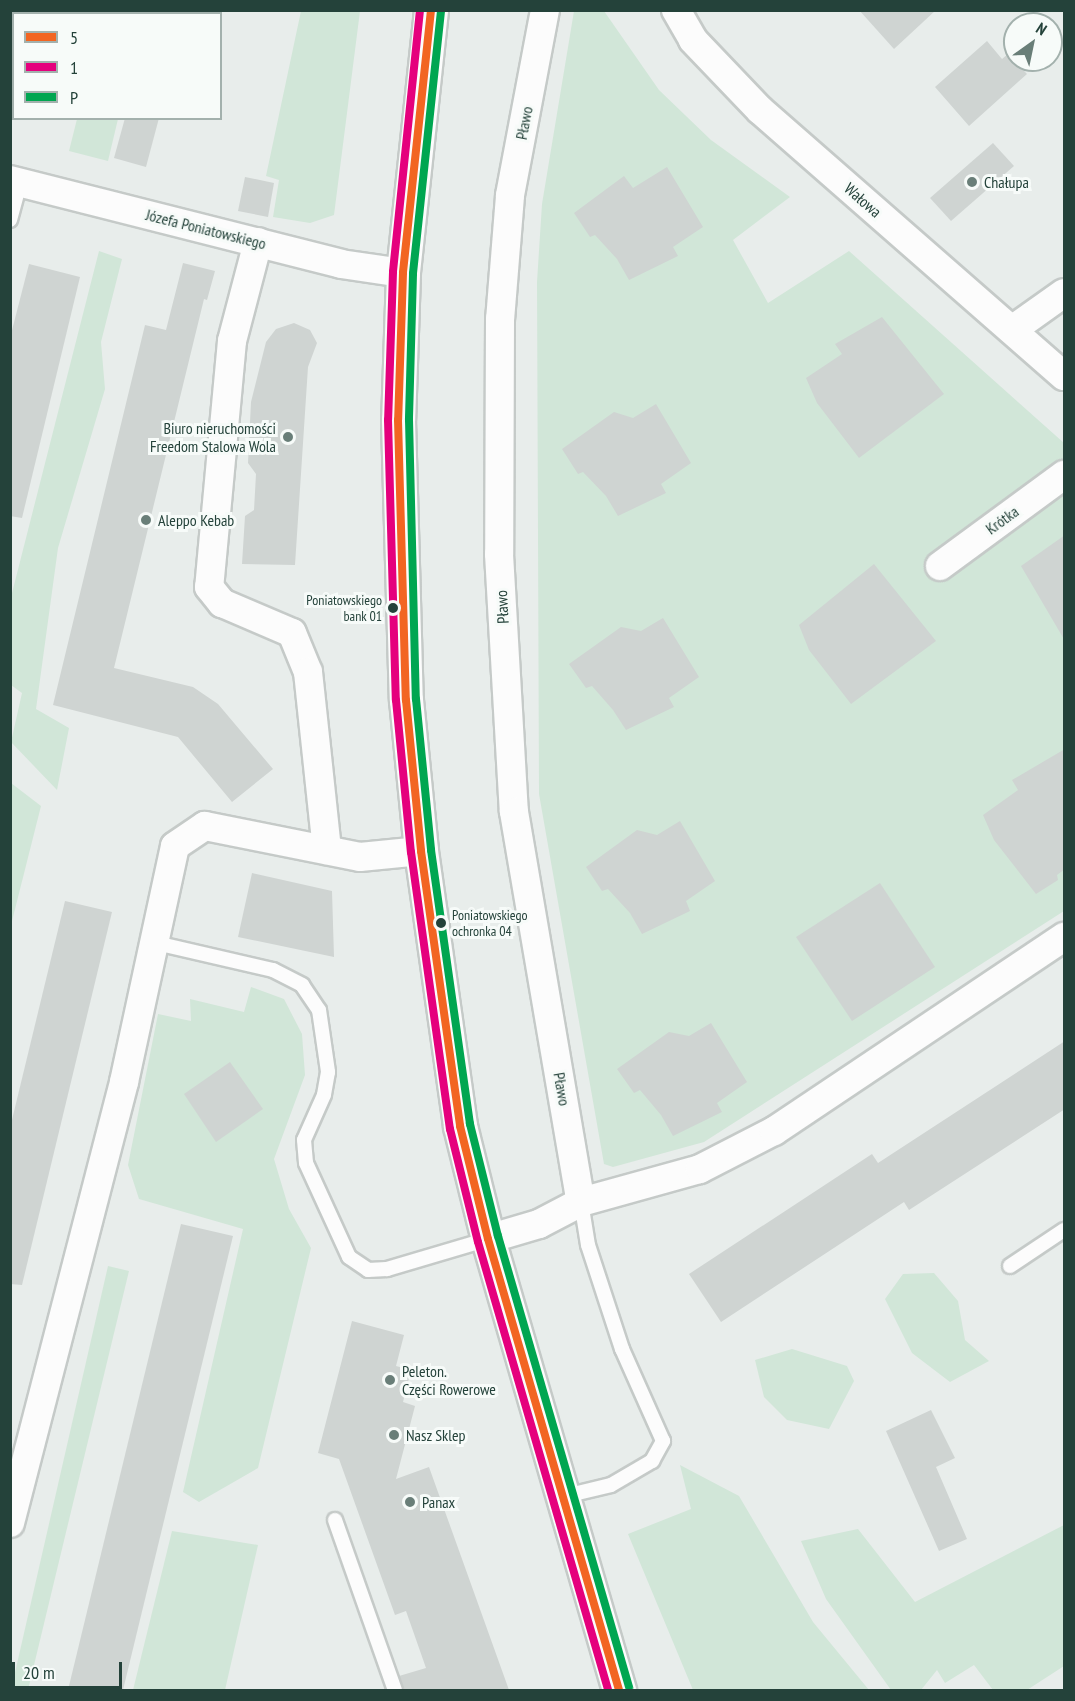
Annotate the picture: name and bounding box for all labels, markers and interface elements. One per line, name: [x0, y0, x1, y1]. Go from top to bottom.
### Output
legend: [12, 12, 222, 120]
north arrow: [1003, 12, 1063, 72]
text: N: [1033, 18, 1051, 39]
text: 5: [70, 26, 78, 49]
text: 1: [70, 56, 78, 79]
text: P: [70, 86, 78, 109]
street label: Pławo: [511, 105, 537, 141]
place label: Chałupa: [984, 172, 1029, 192]
marker: Chałupa: [965, 175, 979, 189]
street label: Wałowa: [840, 179, 886, 221]
street label: Józefa Poniatowskiego: [144, 205, 268, 253]
place label: Biuro nieruchomości Freedom Stalowa Wola: [150, 418, 276, 456]
marker: Biuro nieruchomości Freedom Stalowa Wola: [281, 430, 295, 444]
street label: Krótka: [982, 502, 1022, 538]
place label: Aleppo Kebab: [158, 510, 234, 530]
marker: Aleppo Kebab: [139, 513, 153, 527]
street label: Pławo: [492, 590, 512, 624]
place label: Poniatowskiego bank 01: [306, 592, 382, 624]
marker: Poniatowskiego bank 01: [387, 602, 399, 614]
place label: Poniatowskiego ochronka 04: [452, 907, 528, 940]
marker: Poniatowskiego ochronka 04: [435, 917, 447, 929]
street label: Pławo: [550, 1071, 574, 1107]
place label: Peleton. Części Rowerowe: [402, 1361, 496, 1399]
marker: Peleton. Części Rowerowe: [383, 1373, 397, 1387]
place label: Nasz Sklep: [406, 1425, 466, 1445]
marker: Nasz Sklep: [387, 1428, 401, 1442]
place label: Panax: [422, 1492, 455, 1512]
marker: Panax: [403, 1495, 417, 1509]
scale bar: [15, 1650, 124, 1688]
text: 20 m: [23, 1661, 55, 1684]

